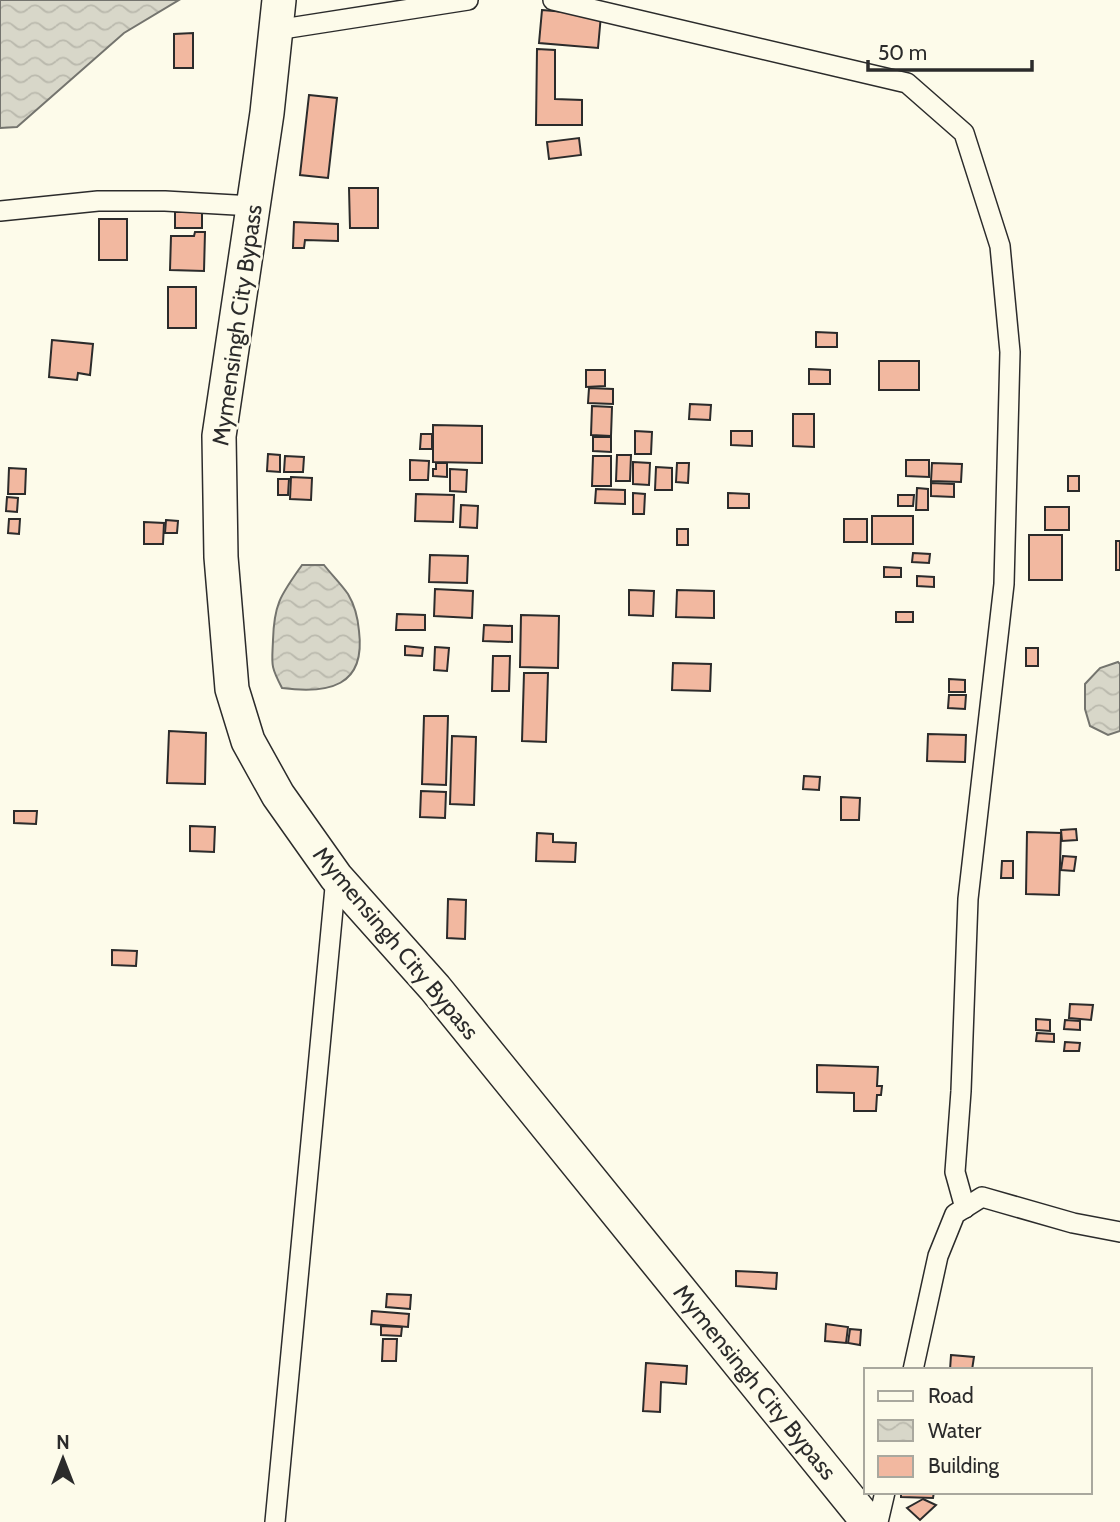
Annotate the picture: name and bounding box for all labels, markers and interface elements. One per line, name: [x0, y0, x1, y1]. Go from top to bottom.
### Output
scale bar: [868, 28, 1032, 72]
text: 50 m: [878, 40, 927, 65]
street label: Mymensingh City Bypass: [206, 203, 268, 447]
street label: Mymensingh City Bypass: [307, 841, 485, 1045]
street label: Mymensingh City Bypass: [668, 1279, 842, 1485]
legend: [864, 1368, 1092, 1494]
text: Road: [928, 1383, 974, 1408]
text: Water: [928, 1418, 982, 1443]
north arrow: [28, 1424, 98, 1494]
text: N: [56, 1431, 70, 1454]
text: Building: [928, 1453, 1000, 1478]

